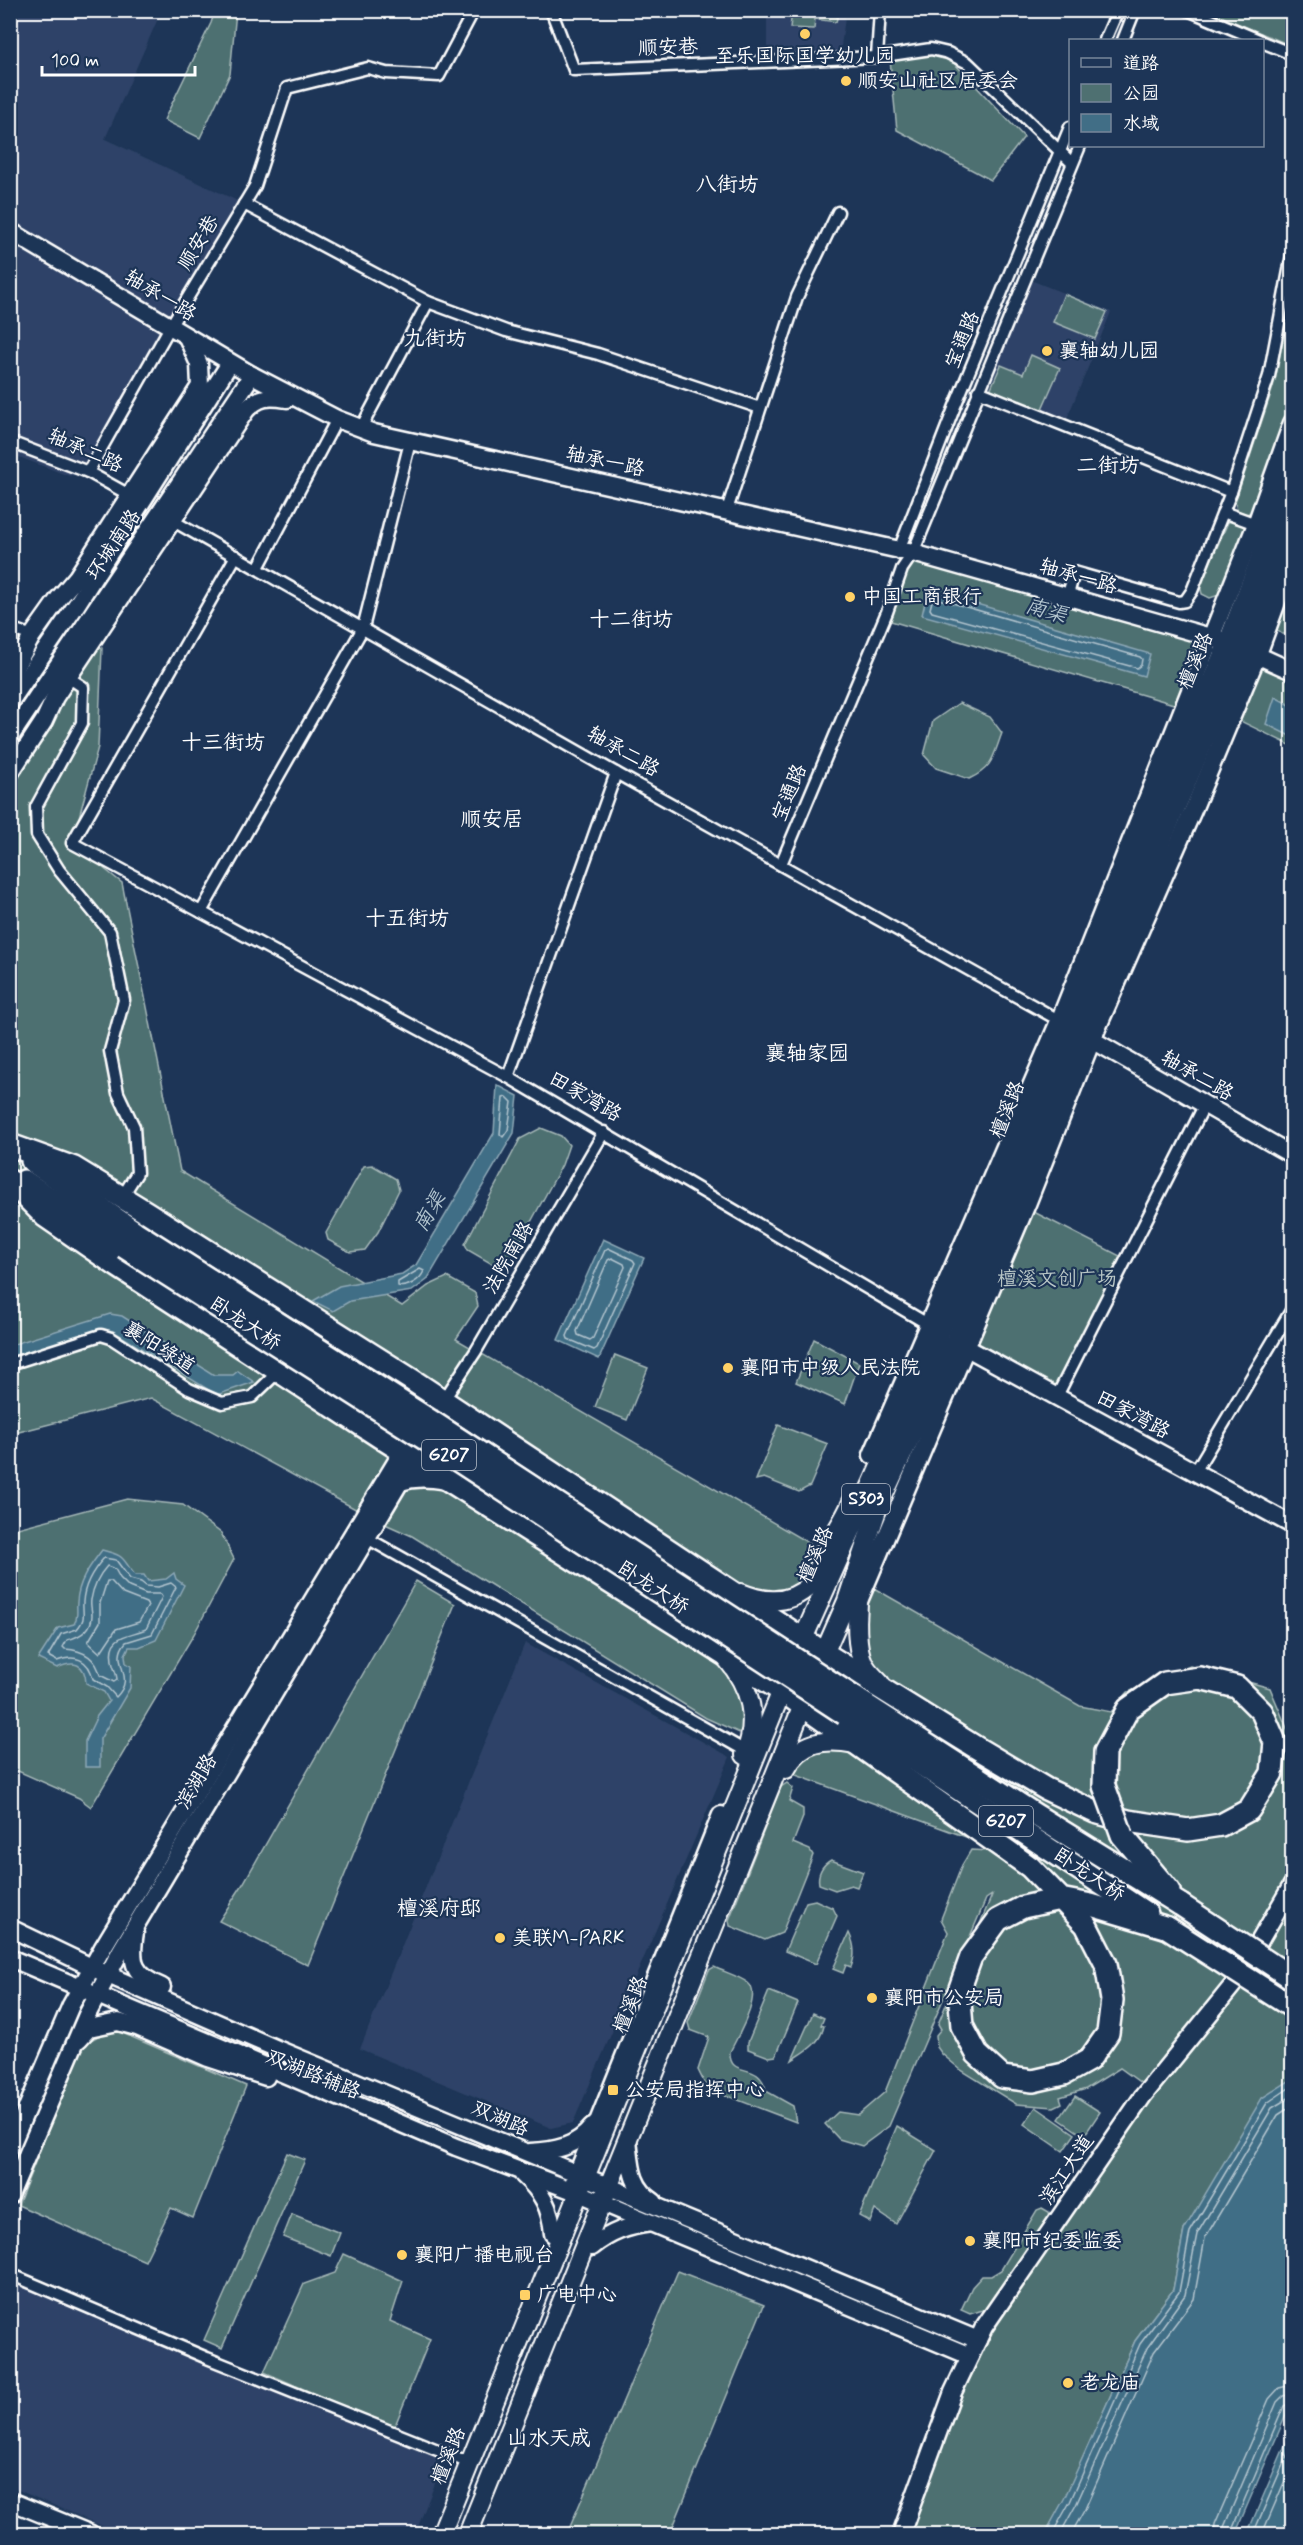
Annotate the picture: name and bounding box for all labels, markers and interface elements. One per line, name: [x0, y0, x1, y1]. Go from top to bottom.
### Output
marker: 至乐国际国学幼儿园: [798, 27, 812, 41]
street label: 顺安巷: [638, 33, 699, 63]
scale bar: [42, 39, 195, 77]
legend: [1069, 39, 1264, 147]
place label: 至乐国际国学幼儿园: [715, 43, 895, 70]
text: 100 m: [51, 49, 99, 73]
text: 道路: [1123, 52, 1159, 76]
place label: 顺安山社区居委会: [858, 68, 1018, 95]
marker: 顺安山社区居委会: [839, 74, 853, 88]
text: 公园: [1123, 82, 1159, 106]
text: 水域: [1123, 112, 1159, 136]
district label: 八街坊: [696, 171, 759, 199]
street label: 顺安巷: [172, 209, 227, 276]
street label: 轴承一路: [119, 264, 202, 329]
street label: 宝通路: [939, 306, 987, 373]
district label: 九街坊: [404, 325, 467, 353]
place label: 襄轴幼儿园: [1059, 338, 1159, 365]
marker: 襄轴幼儿园: [1040, 344, 1054, 358]
street label: 轴承二路: [43, 422, 128, 480]
street label: 轴承一路: [563, 440, 648, 484]
district label: 二街坊: [1077, 452, 1140, 480]
street label: 环城南路: [80, 503, 148, 586]
street label: 轴承一路: [1036, 553, 1121, 601]
place label: 中国工商银行: [862, 584, 982, 611]
marker: 中国工商银行: [843, 590, 857, 604]
water label: 南渠: [1022, 592, 1072, 631]
district label: 十二街坊: [589, 606, 673, 634]
street label: 檀溪路: [1172, 627, 1221, 694]
street label: 轴承二路: [582, 720, 665, 784]
district label: 十三街坊: [181, 729, 265, 757]
street label: 宝通路: [766, 759, 814, 826]
district label: 顺安居: [461, 806, 524, 834]
district label: 十五街坊: [365, 905, 449, 933]
district label: 襄轴家园: [765, 1040, 849, 1068]
street label: 轴承二路: [1156, 1044, 1239, 1108]
street label: 田家湾路: [544, 1065, 627, 1129]
street label: 檀溪路: [984, 1076, 1032, 1143]
water label: 南渠: [407, 1185, 454, 1237]
street label: 法院南路: [477, 1216, 541, 1299]
park label: 檀溪文创广场: [997, 1266, 1117, 1293]
street label: 卧龙大桥: [204, 1291, 286, 1357]
street label: 襄阳绿道: [118, 1315, 200, 1381]
place label: 襄阳市中级人民法院: [740, 1355, 920, 1382]
marker: 襄阳市中级人民法院: [721, 1361, 735, 1375]
street label: 田家湾路: [1091, 1384, 1176, 1446]
road number: G207: [422, 1440, 476, 1470]
road number: S303: [842, 1484, 890, 1514]
street label: 檀溪路: [791, 1521, 841, 1588]
street label: 卧龙大桥: [612, 1555, 694, 1621]
street label: 滨湖路: [170, 1748, 225, 1815]
road number: G207: [979, 1806, 1033, 1836]
street label: 卧龙大桥: [1048, 1842, 1130, 1908]
district label: 檀溪府邸: [397, 1895, 481, 1923]
place label: 美联M-PARK: [512, 1925, 625, 1952]
marker: 美联M-PARK: [493, 1931, 507, 1945]
street label: 檀溪路: [607, 1971, 655, 2038]
place label: 襄阳市公安局: [884, 1985, 1004, 2012]
marker: 襄阳市公安局: [865, 1991, 879, 2005]
street label: 双湖路辅路: [262, 2044, 365, 2107]
place label: 公安局指挥中心: [625, 2077, 765, 2104]
marker: 公安局指挥中心: [606, 2083, 620, 2097]
street label: 双湖路: [467, 2095, 534, 2144]
street label: 滨江大道: [1033, 2129, 1101, 2211]
place label: 襄阳市纪委监委: [982, 2228, 1122, 2255]
marker: 襄阳市纪委监委: [963, 2234, 977, 2248]
place label: 襄阳广播电视台: [414, 2242, 554, 2269]
marker: 襄阳广播电视台: [395, 2248, 409, 2262]
place label: 广电中心: [537, 2282, 617, 2309]
marker: 广电中心: [518, 2288, 532, 2302]
place label: 老龙庙: [1080, 2370, 1140, 2397]
marker: 老龙庙: [1061, 2376, 1075, 2390]
street label: 檀溪路: [425, 2422, 473, 2489]
district label: 山水天成: [507, 2425, 591, 2453]

